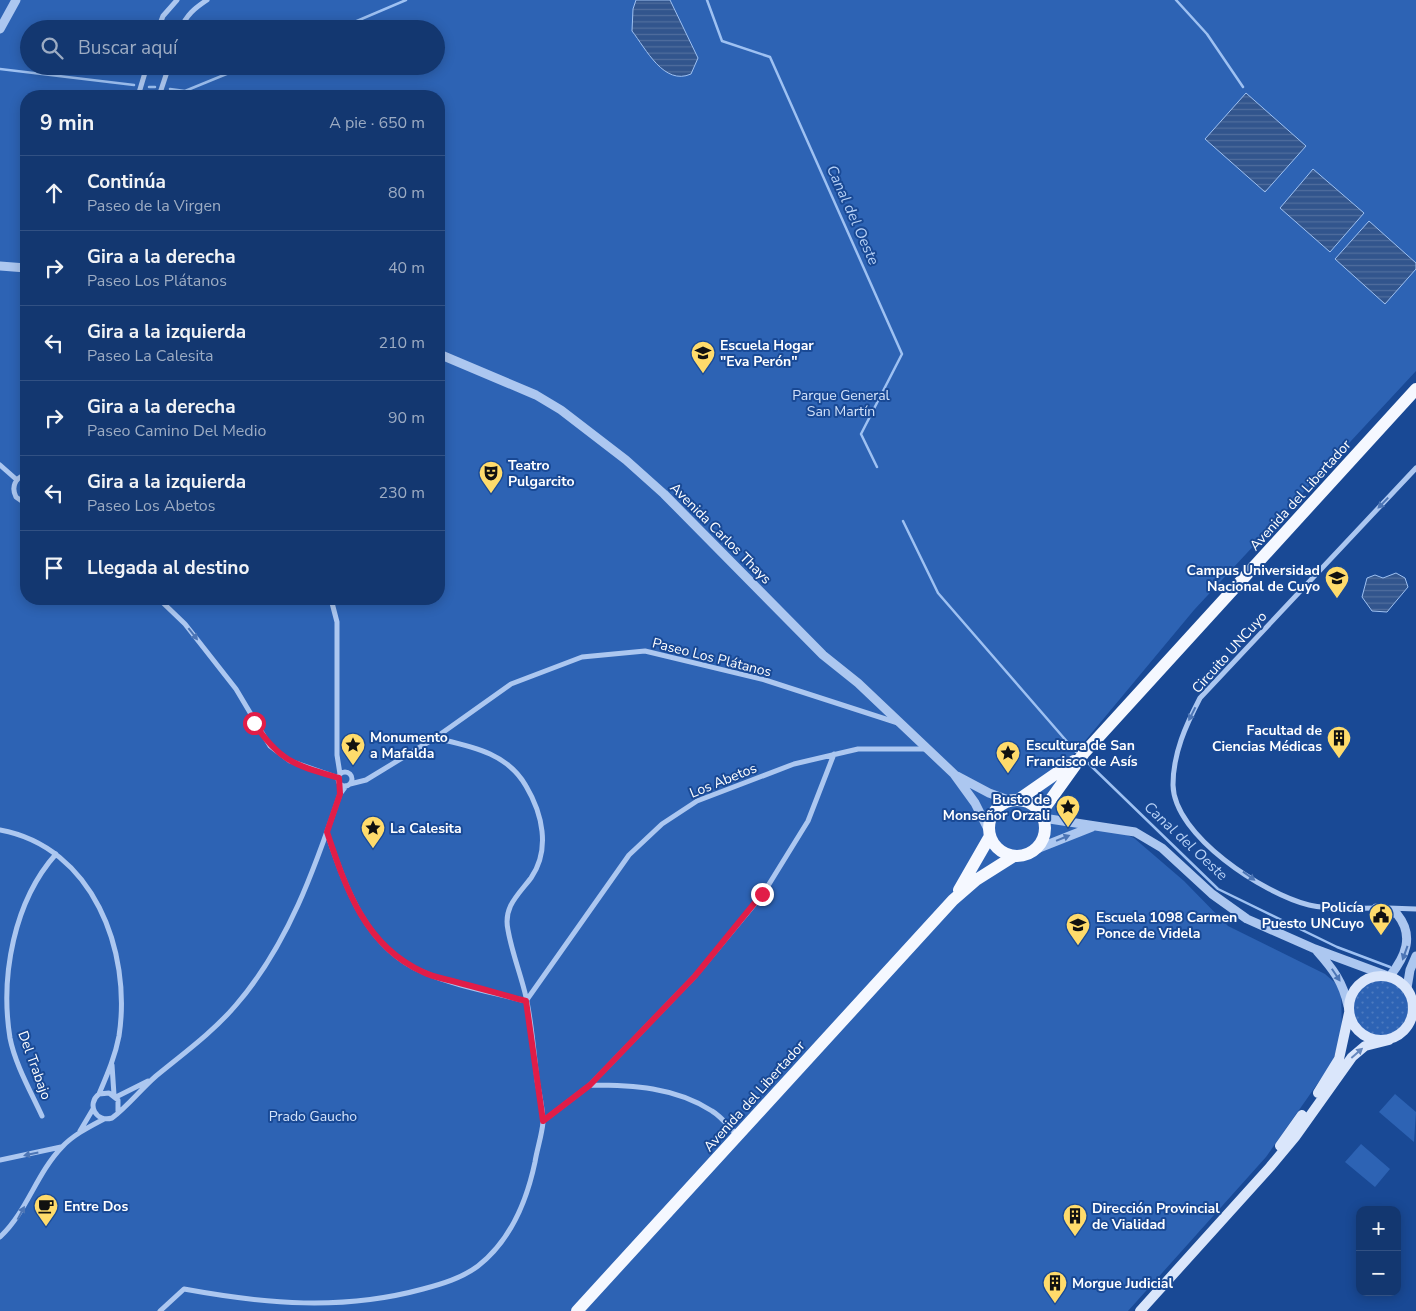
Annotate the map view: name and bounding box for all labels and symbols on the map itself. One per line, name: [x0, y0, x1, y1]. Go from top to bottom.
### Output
water label: Canal del Oeste: [822, 162, 884, 268]
place label: Escuela Hogar "Eva Perón": [720, 336, 814, 371]
school or university icon: Escuela Hogar "Eva Perón": [690, 340, 716, 374]
park label: Parque General San Martín: [792, 386, 891, 421]
street label: Avenida del Libertador: [1245, 436, 1355, 555]
place label: Teatro Pulgarcito: [508, 456, 575, 491]
theatre icon: Teatro Pulgarcito: [478, 460, 504, 494]
street label: Avenida Carlos Thays: [666, 479, 776, 588]
one-way arrow: [1377, 497, 1389, 509]
place label: Campus Universidad Nacional de Cuyo: [1186, 561, 1320, 596]
school or university icon: Campus Universidad Nacional de Cuyo: [1324, 565, 1350, 599]
street label: Circuito UNCuyo: [1188, 607, 1271, 697]
one-way arrow: [187, 628, 198, 641]
street label: Paseo Los Plátanos: [650, 633, 774, 682]
one-way arrow: [1188, 707, 1196, 721]
route start: [243, 712, 266, 735]
place label: Facultad de Ciencias Médicas: [1212, 721, 1322, 756]
building icon: Facultad de Ciencias Médicas: [1326, 725, 1352, 759]
place label: Monumento a Mafalda: [370, 728, 448, 763]
place icon: Monumento a Mafalda: [340, 732, 366, 766]
place label: Escultura de San Francisco de Asís: [1026, 736, 1138, 771]
place icon: Escultura de San Francisco de Asís: [995, 740, 1021, 774]
street label: Los Abetos: [687, 758, 760, 803]
place label: Busto de Monseñor Orzali: [943, 790, 1050, 825]
place icon: Busto de Monseñor Orzali: [1055, 794, 1081, 828]
water label: Canal del Oeste: [1140, 797, 1232, 885]
place icon: La Calesita: [360, 815, 386, 849]
place label: La Calesita: [390, 819, 462, 838]
one-way arrow: [1056, 834, 1070, 842]
one-way arrow: [1242, 871, 1256, 881]
route end: [751, 883, 774, 906]
place label: Policía Puesto UNCuyo: [1262, 898, 1364, 933]
public building icon: Policía Puesto UNCuyo: [1368, 902, 1394, 936]
place label: Escuela 1098 Carmen Ponce de Videla: [1096, 908, 1237, 943]
school or university icon: Escuela 1098 Carmen Ponce de Videla: [1065, 912, 1091, 946]
one-way arrow: [1401, 946, 1409, 961]
one-way arrow: [1332, 968, 1341, 982]
street label: Del Trabajo: [13, 1028, 56, 1102]
street label: Avenida del Libertador: [699, 1037, 809, 1156]
one-way arrow: [1351, 1047, 1363, 1059]
park label: Prado Gaucho: [269, 1107, 357, 1126]
one-way arrow: [23, 1151, 39, 1159]
cafe icon: Entre Dos: [33, 1193, 59, 1227]
place label: Entre Dos: [64, 1197, 128, 1216]
place label: Dirección Provincial de Vialidad: [1092, 1199, 1220, 1234]
building icon: Dirección Provincial de Vialidad: [1062, 1203, 1088, 1237]
one-way arrow: [17, 1205, 25, 1220]
building icon: Morgue Judicial: [1042, 1270, 1068, 1304]
place label: Morgue Judicial: [1072, 1274, 1173, 1293]

